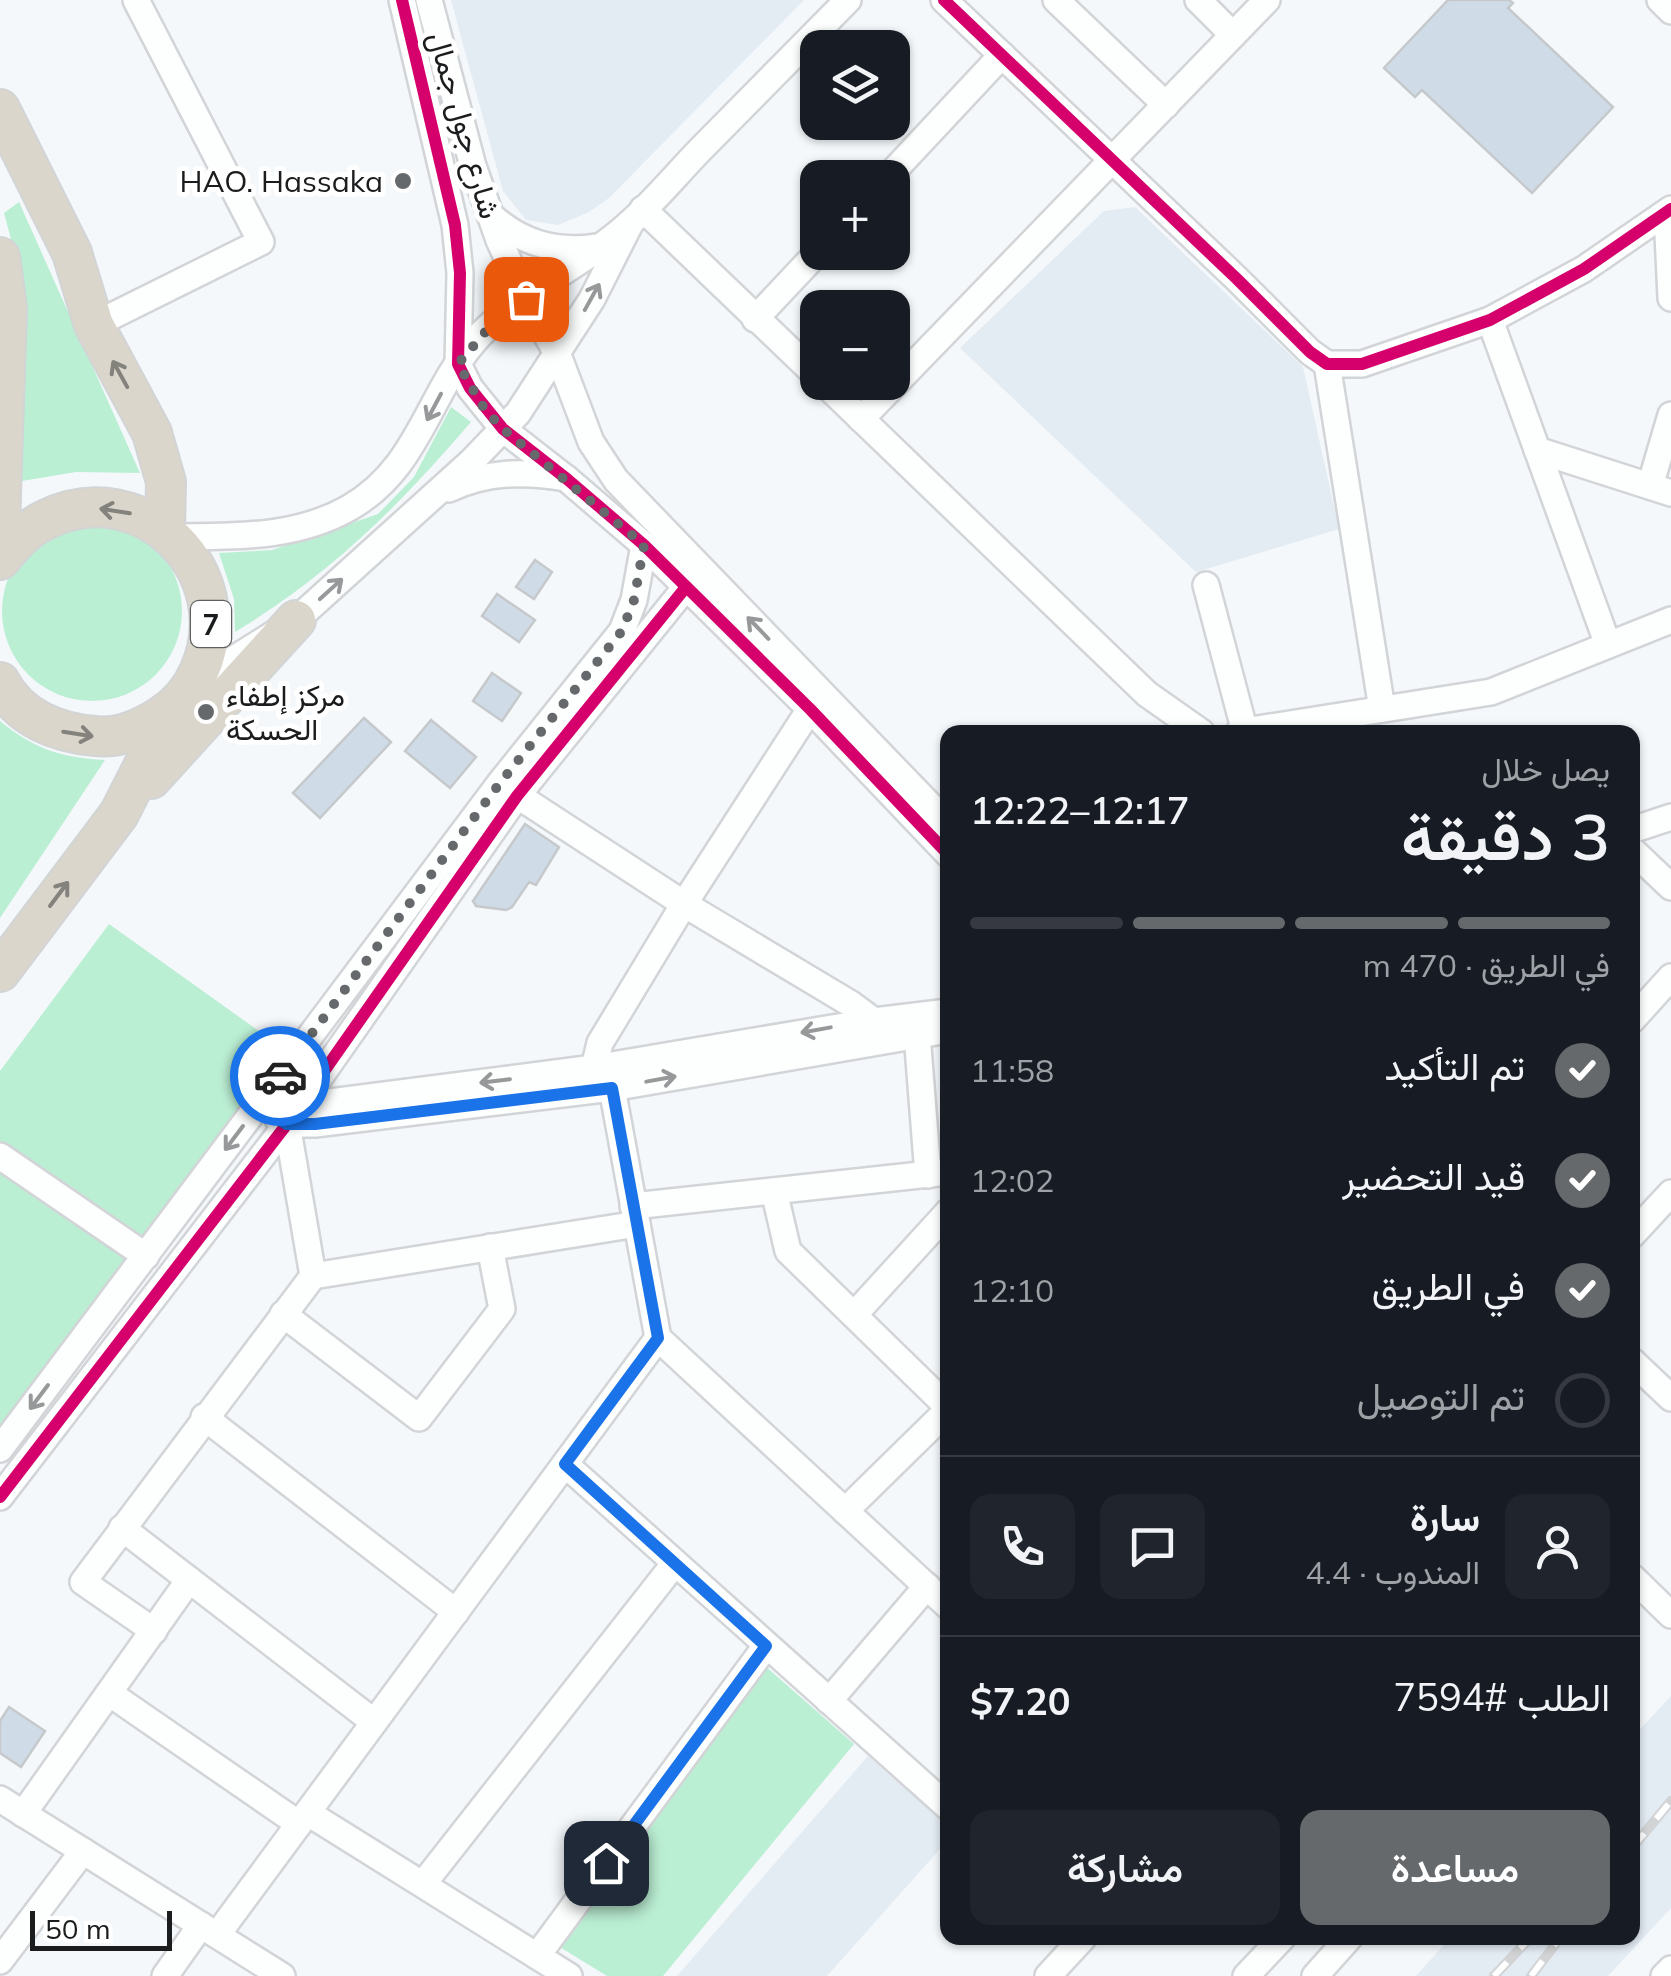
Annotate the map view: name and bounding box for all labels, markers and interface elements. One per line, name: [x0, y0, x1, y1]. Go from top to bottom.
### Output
street label: شارع جول جمال: [418, 27, 510, 224]
map controls: [800, 30, 910, 400]
button: layers: [800, 30, 910, 140]
button: +: [800, 160, 910, 270]
place label: HAO. Hassaka: [180, 162, 383, 200]
marker: HAO. Hassaka: [392, 170, 414, 192]
pin: [484, 257, 569, 342]
icon: bag: [499, 272, 554, 327]
one-way arrow: [583, 283, 603, 313]
button: −: [800, 290, 910, 400]
one-way arrow: [110, 359, 130, 389]
one-way arrow: [424, 392, 443, 421]
one-way arrow: [99, 502, 132, 520]
one-way arrow: [318, 578, 343, 601]
road number: 7: [191, 601, 231, 647]
one-way arrow: [746, 616, 770, 640]
place label: مركز إطفاء الحسكة: [226, 676, 345, 748]
marker: مركز إطفاء الحسكة: [195, 701, 217, 723]
one-way arrow: [61, 725, 94, 743]
text: يصل خلال: [1482, 749, 1610, 789]
text: 12:17–12:22: [970, 786, 1190, 834]
text: 3 دقيقة: [1401, 795, 1610, 876]
one-way arrow: [48, 881, 69, 908]
text: في الطريق · 470 m: [1363, 945, 1610, 985]
one-way arrow: [801, 1021, 833, 1040]
courier: [230, 1026, 330, 1126]
text: تم التأكيد: [1384, 1042, 1525, 1090]
icon: check: [1555, 1043, 1610, 1098]
icon: car: [253, 1049, 308, 1104]
text: 11:58: [970, 1050, 1054, 1090]
one-way arrow: [645, 1069, 677, 1088]
one-way arrow: [480, 1072, 512, 1090]
one-way arrow: [223, 1123, 244, 1151]
text: قيد التحضير: [1342, 1152, 1525, 1200]
icon: check: [1555, 1153, 1610, 1208]
text: 12:02: [970, 1160, 1054, 1200]
text: في الطريق: [1372, 1262, 1525, 1310]
icon: check: [1555, 1263, 1610, 1318]
text: 12:10: [970, 1270, 1054, 1310]
text: تم التوصيل: [1357, 1372, 1525, 1420]
one-way arrow: [28, 1383, 49, 1410]
text: سارة: [1410, 1493, 1480, 1541]
button: phone: [970, 1494, 1075, 1599]
button: chat: [1100, 1494, 1205, 1599]
button: person: [1505, 1494, 1610, 1599]
text: المندوب · 4.4: [1305, 1552, 1480, 1592]
text: الطلب #7594: [1393, 1673, 1610, 1721]
text: $7.20: [970, 1677, 1071, 1725]
button: مشاركة: [970, 1810, 1280, 1925]
button: مساعدة: [1300, 1810, 1610, 1925]
pin: [564, 1821, 649, 1906]
icon: home: [579, 1836, 634, 1891]
scale bar: [30, 1906, 172, 1950]
text: 50 m: [45, 1911, 111, 1946]

